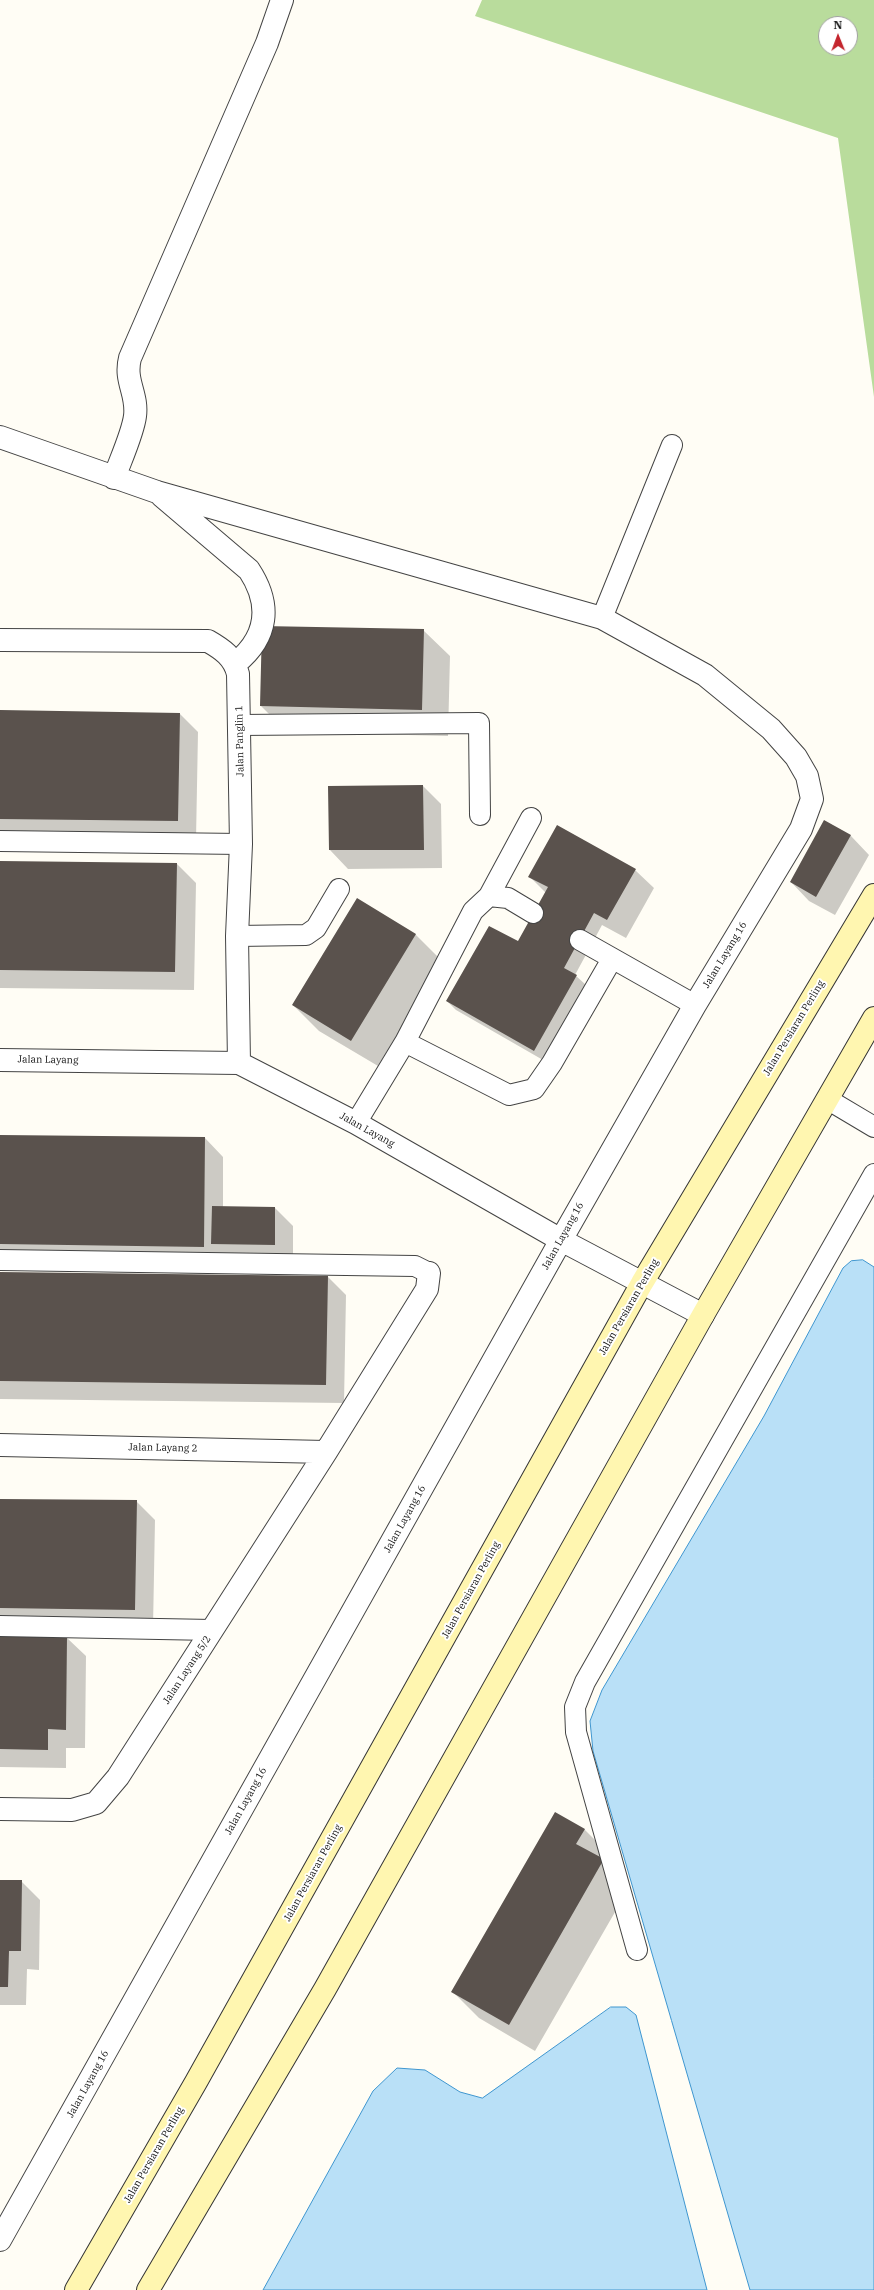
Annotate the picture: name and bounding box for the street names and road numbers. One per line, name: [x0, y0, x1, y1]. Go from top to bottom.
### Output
street label: Jalan Panglin 1: [233, 705, 247, 777]
street label: Jalan Layang 16: [700, 920, 750, 990]
street label: Jalan Persiaran Perling: [761, 978, 827, 1078]
street label: Jalan Layang: [17, 1053, 79, 1067]
street label: Jalan Layang: [337, 1110, 397, 1150]
street label: Jalan Layang 16: [540, 1200, 586, 1272]
street label: Jalan Persiaran Perling: [597, 1257, 661, 1357]
street label: Jalan Layang 2: [128, 1441, 198, 1455]
street label: Jalan Layang 16: [382, 1483, 428, 1555]
street label: Jalan Persiaran Perling: [439, 1539, 503, 1641]
street label: Jalan Layang 5/2: [160, 1634, 214, 1706]
street label: Jalan Layang 16: [223, 1765, 269, 1837]
street label: Jalan Persiaran Perling: [281, 1822, 345, 1924]
street label: Jalan Layang 16: [65, 2048, 111, 2120]
street label: Jalan Persiaran Perling: [122, 2105, 186, 2205]

